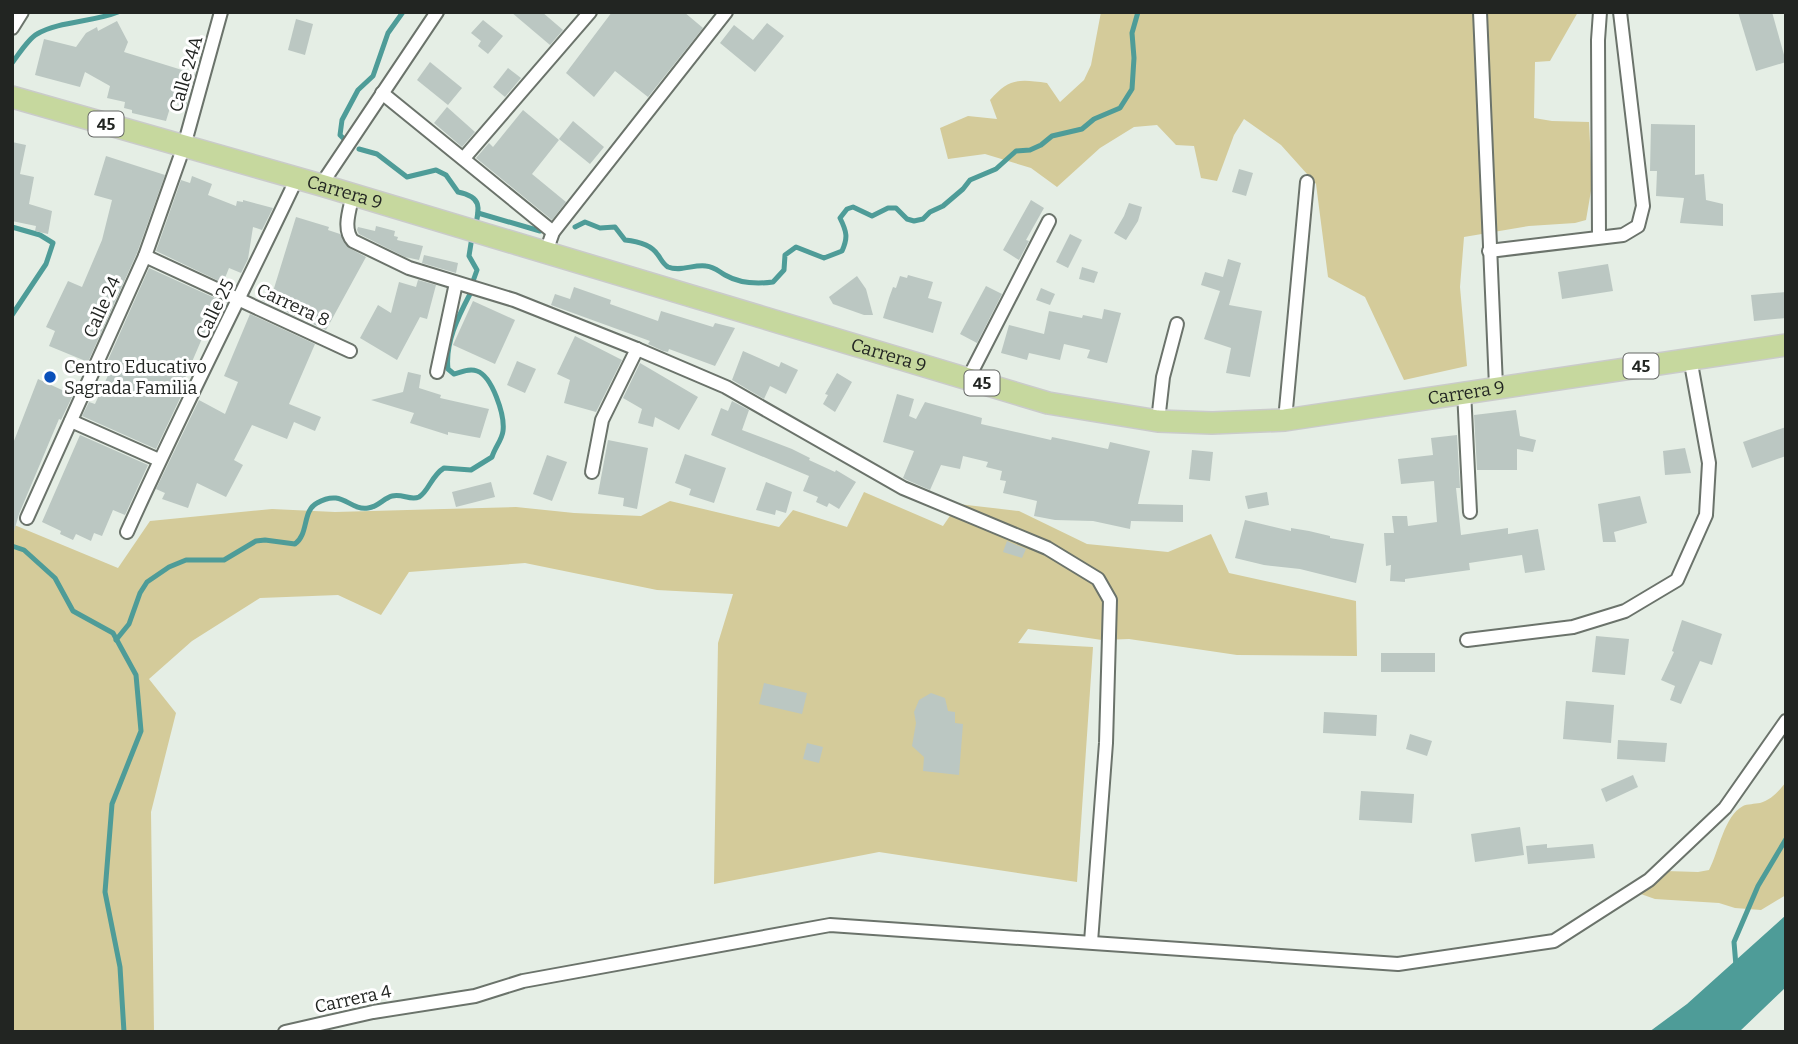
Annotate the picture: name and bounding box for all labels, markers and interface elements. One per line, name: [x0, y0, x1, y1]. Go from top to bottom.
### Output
street label: Calle 24A: [165, 33, 207, 115]
road number: 45: [88, 112, 124, 136]
street label: Carrera 9: [304, 171, 385, 214]
street label: Calle 24: [79, 272, 126, 341]
street label: Calle 25: [191, 275, 239, 343]
street label: Carrera 8: [253, 279, 333, 331]
street label: Carrera 9: [848, 334, 929, 377]
road number: 45: [1624, 354, 1658, 378]
place label: Centro Educativo Sagrada Familia: [64, 356, 207, 399]
marker: Centro Educativo Sagrada Familia: [42, 369, 58, 385]
road number: 45: [964, 370, 1000, 396]
street label: Carrera 9: [1426, 376, 1506, 410]
street label: Carrera 4: [313, 980, 394, 1018]

